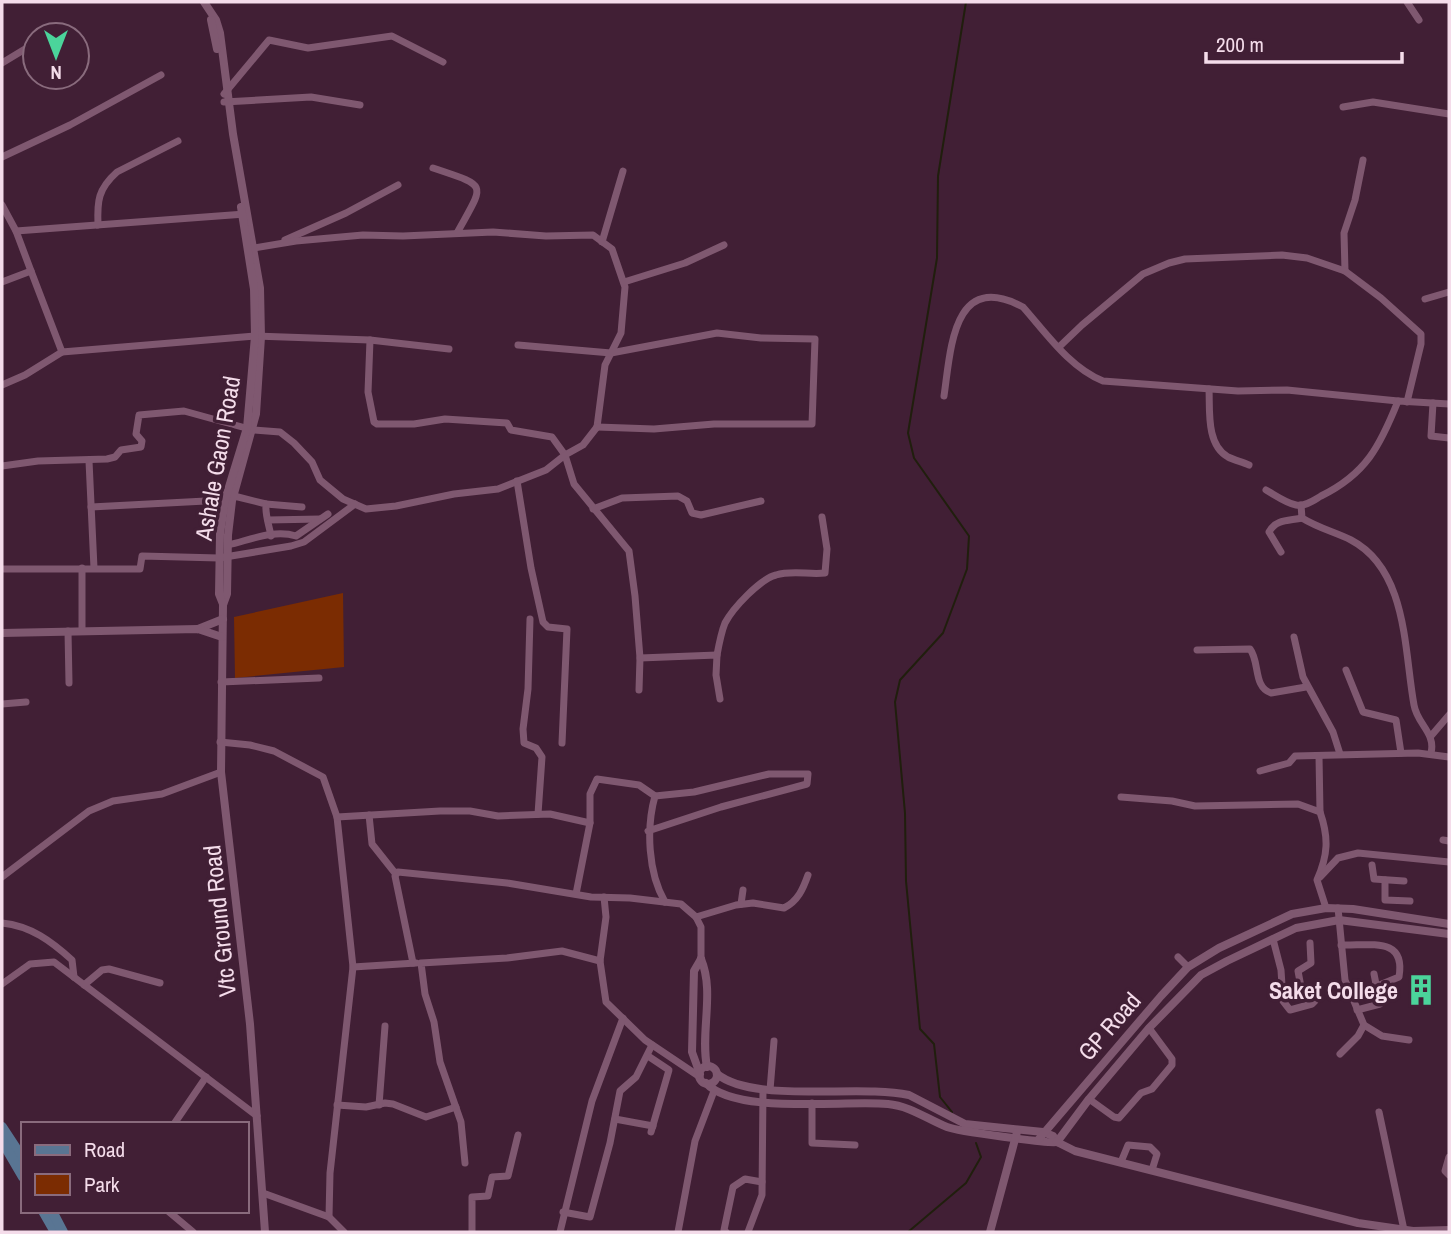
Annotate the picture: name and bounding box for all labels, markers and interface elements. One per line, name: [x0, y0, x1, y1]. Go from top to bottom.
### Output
north arrow: [21, 21, 91, 91]
scale bar: [1206, 21, 1402, 65]
text: 200 m: [1216, 30, 1264, 59]
text: N: [50, 60, 62, 86]
street label: Ashale Gaon Road: [187, 373, 247, 544]
street label: Vtc Ground Road: [195, 844, 243, 998]
building icon: Saket College: [1404, 973, 1438, 1007]
place label: Saket College: [1269, 974, 1398, 1006]
street label: GP Road: [1070, 985, 1148, 1067]
legend: [21, 1122, 248, 1213]
text: Road: [84, 1135, 125, 1164]
text: Park: [84, 1170, 120, 1199]

